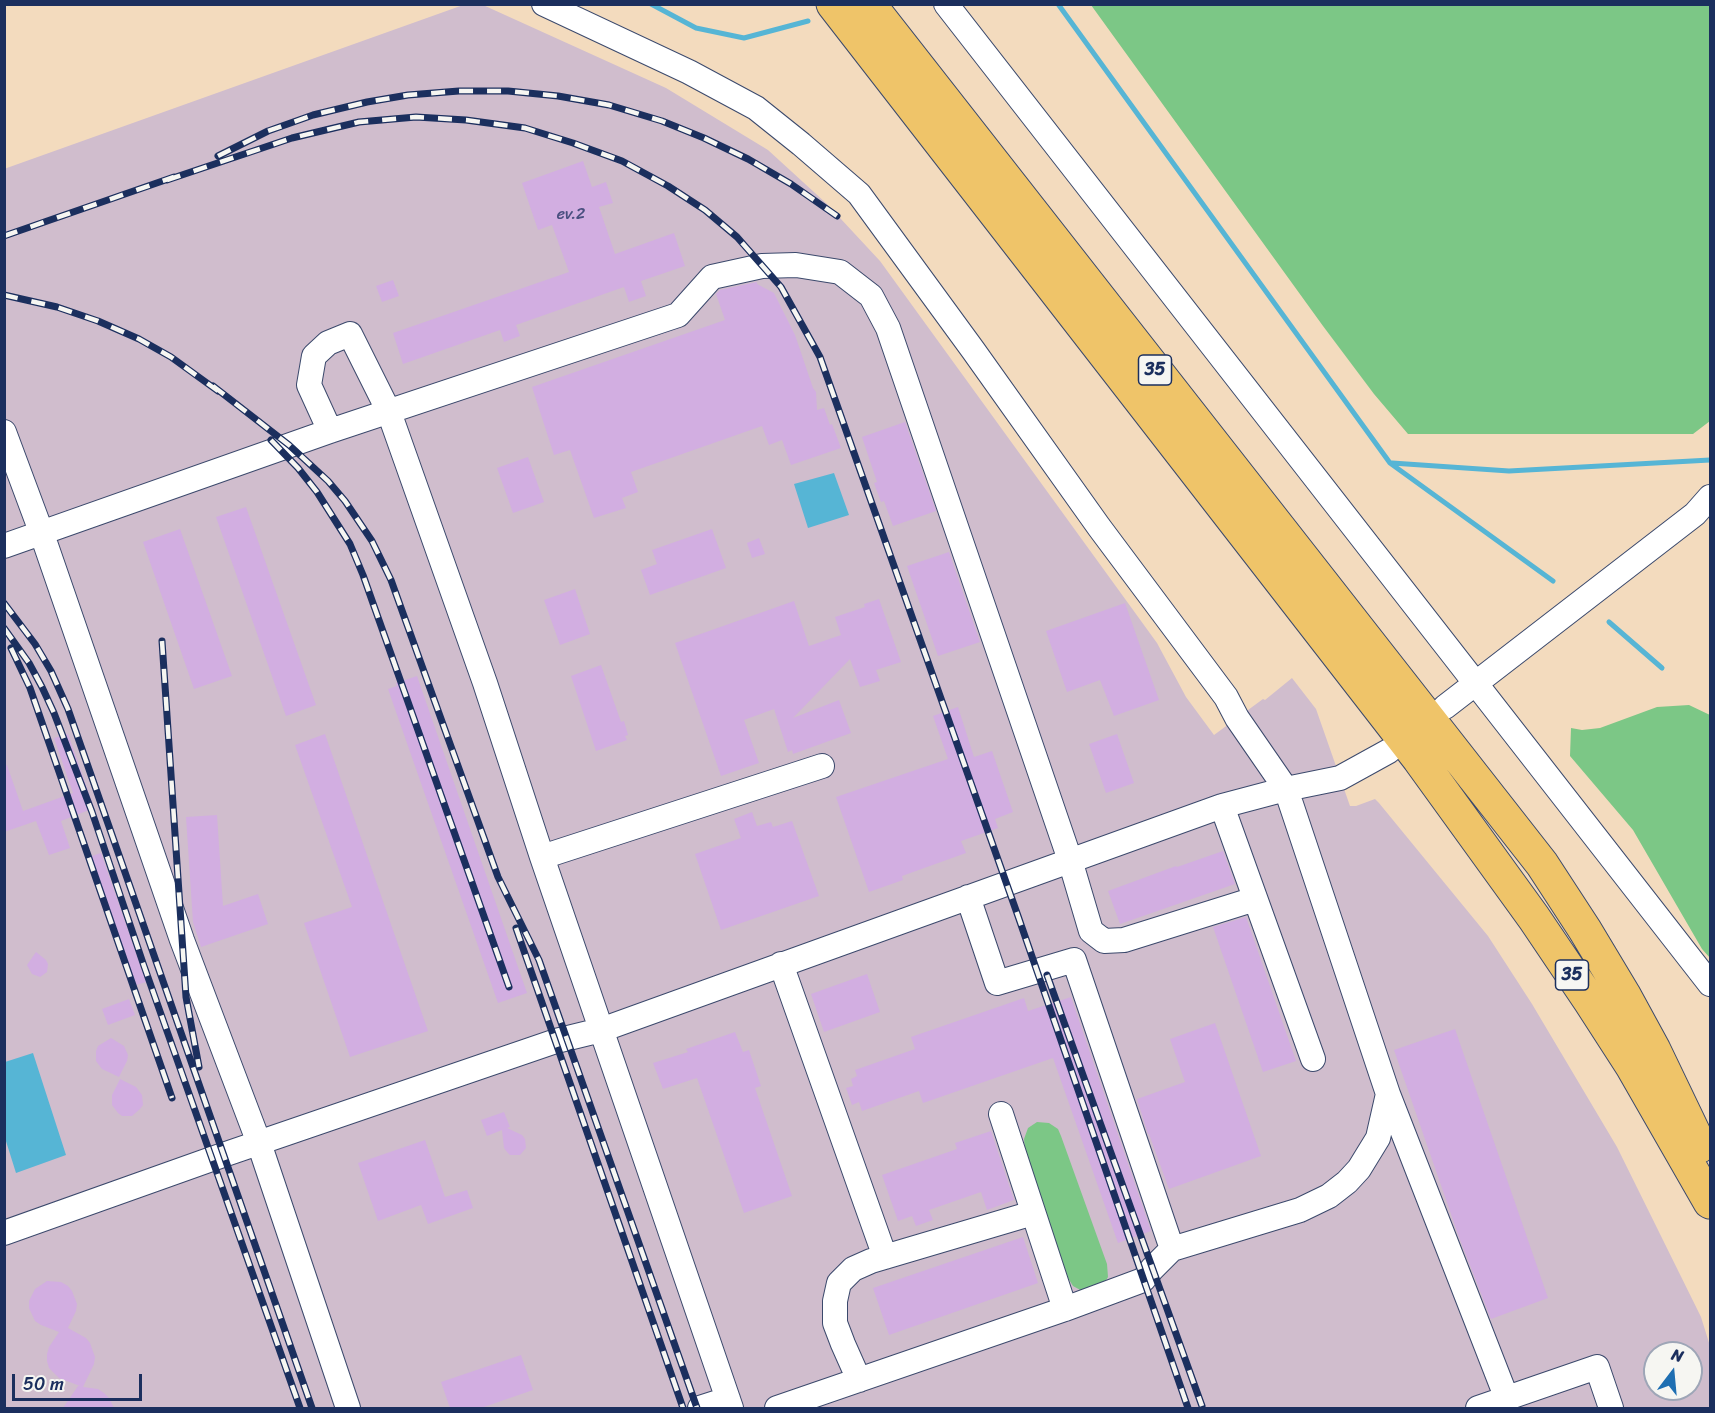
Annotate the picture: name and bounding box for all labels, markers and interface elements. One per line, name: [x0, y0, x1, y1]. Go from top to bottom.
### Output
house number: ev.2: [557, 205, 585, 225]
road number: 35: [1138, 355, 1172, 385]
road number: 35: [1556, 960, 1588, 990]
text: N: [1668, 1340, 1687, 1371]
north arrow: [1643, 1341, 1703, 1401]
scale bar: [15, 1362, 146, 1400]
text: 50 m: [23, 1368, 64, 1400]

